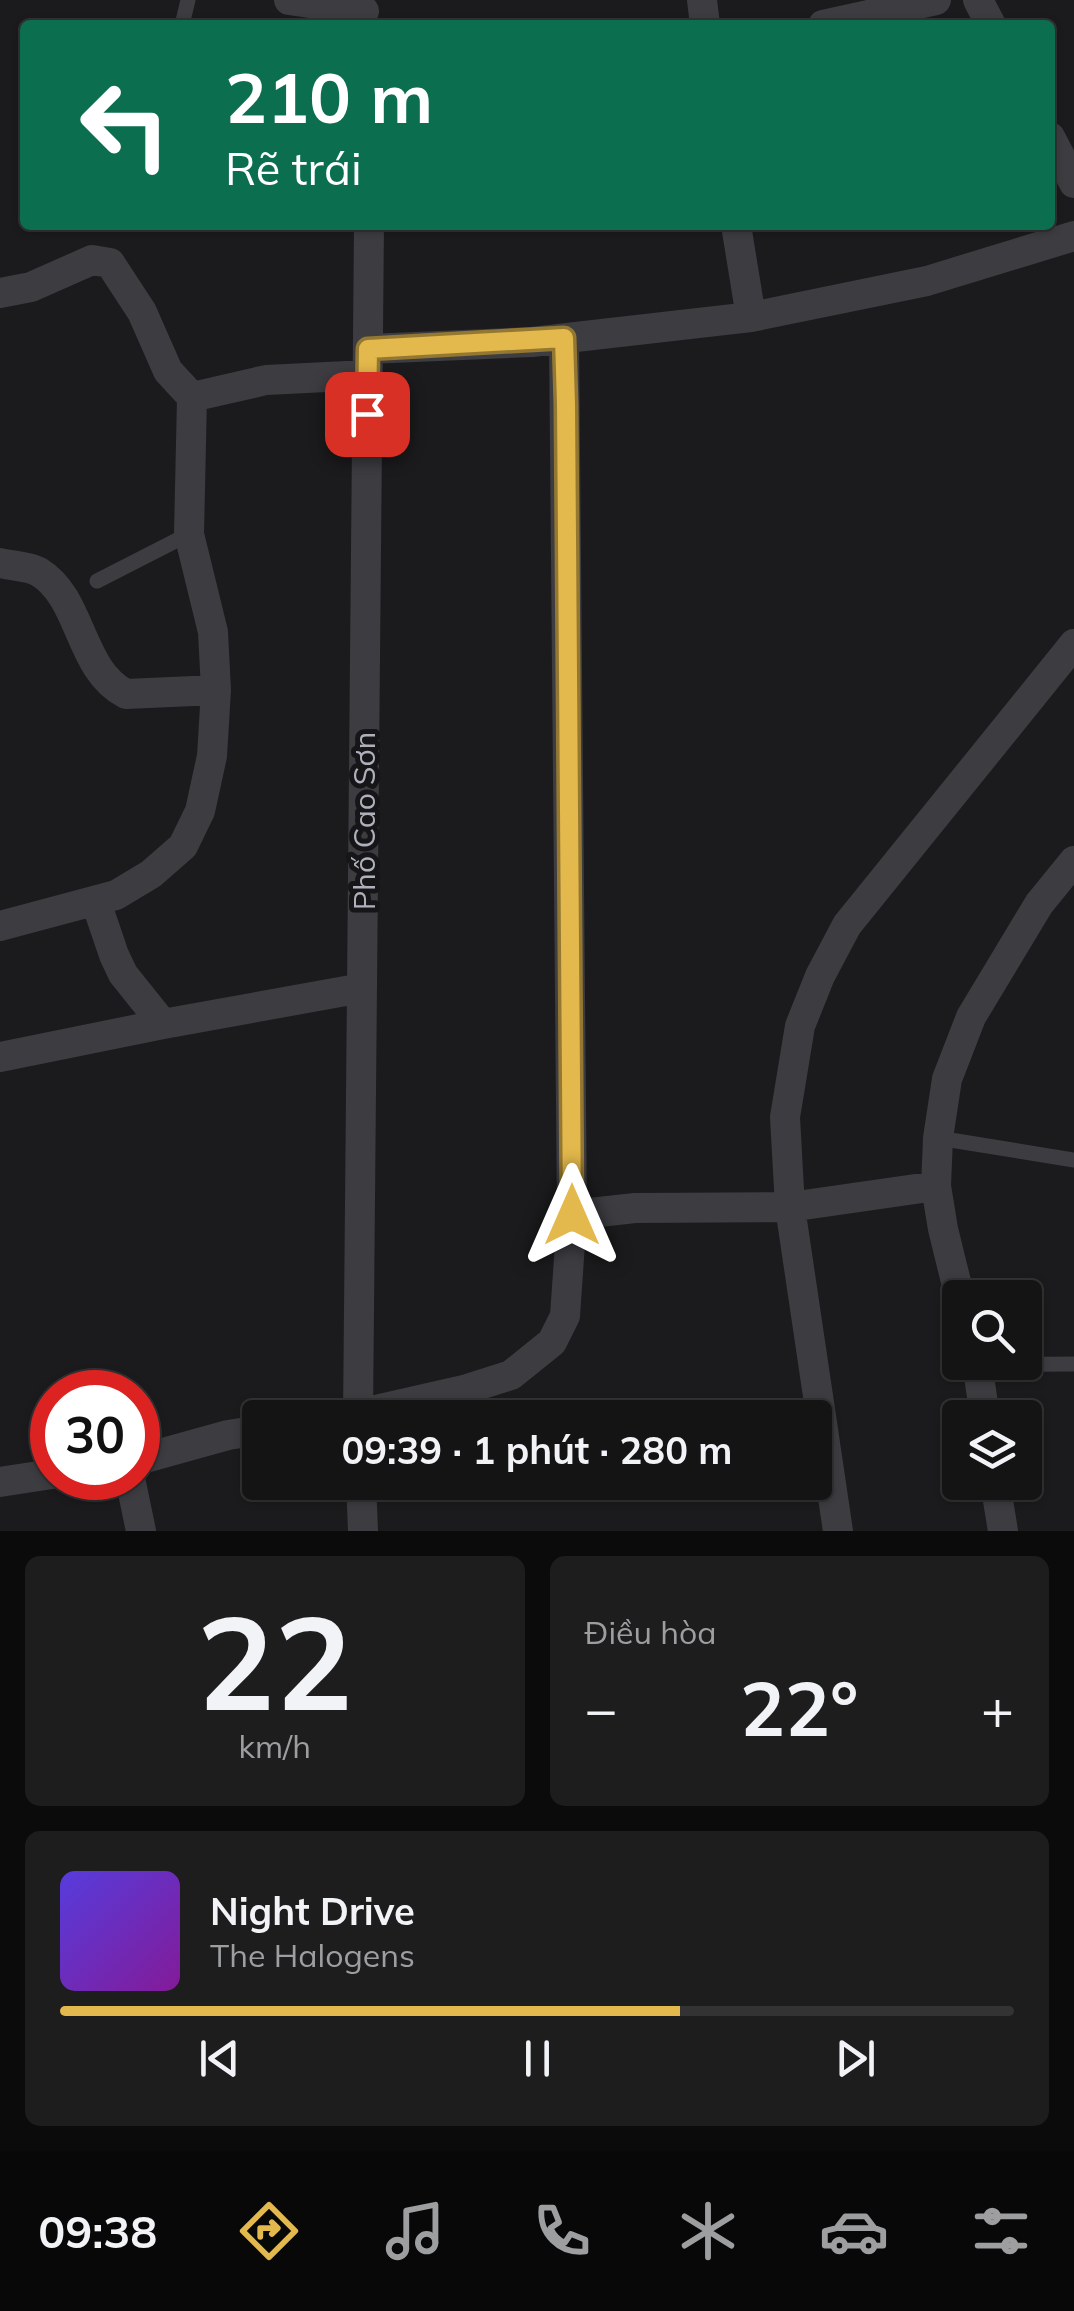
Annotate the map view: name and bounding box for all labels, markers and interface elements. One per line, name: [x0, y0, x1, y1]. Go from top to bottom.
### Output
text: 210 m: [225, 53, 433, 141]
icon: left: [60, 60, 190, 190]
text: Rẽ trái: [225, 140, 362, 196]
pin: [325, 372, 410, 457]
icon: arrive: [340, 387, 395, 442]
street label: Phố Cao Sơn: [345, 732, 383, 910]
position arrow: [520, 1163, 624, 1267]
map controls: [942, 1280, 1042, 1500]
button: search: [942, 1280, 1042, 1380]
speed limit sign: 30: [30, 1370, 160, 1500]
button: layers: [942, 1400, 1042, 1500]
text: 09:39 · 1 phút · 280 m: [341, 1426, 733, 1474]
text: 22: [197, 1579, 353, 1743]
text: Điều hòa: [585, 1612, 716, 1652]
text: 22°: [740, 1661, 858, 1755]
text: −: [585, 1674, 618, 1743]
text: +: [981, 1674, 1014, 1743]
text: km/h: [239, 1726, 311, 1766]
text: Night Drive: [210, 1887, 415, 1935]
text: The Halogens: [210, 1935, 415, 1975]
icon: previous: [192, 2031, 247, 2086]
icon: pause: [510, 2031, 565, 2086]
icon: next: [828, 2031, 883, 2086]
icon: directions: [234, 2196, 304, 2266]
icon: music: [380, 2196, 450, 2266]
icon: phone: [527, 2196, 597, 2266]
icon: climate: [673, 2196, 743, 2266]
icon: car: [819, 2196, 889, 2266]
icon: filters: [966, 2196, 1036, 2266]
text: 09:38: [38, 2203, 157, 2259]

